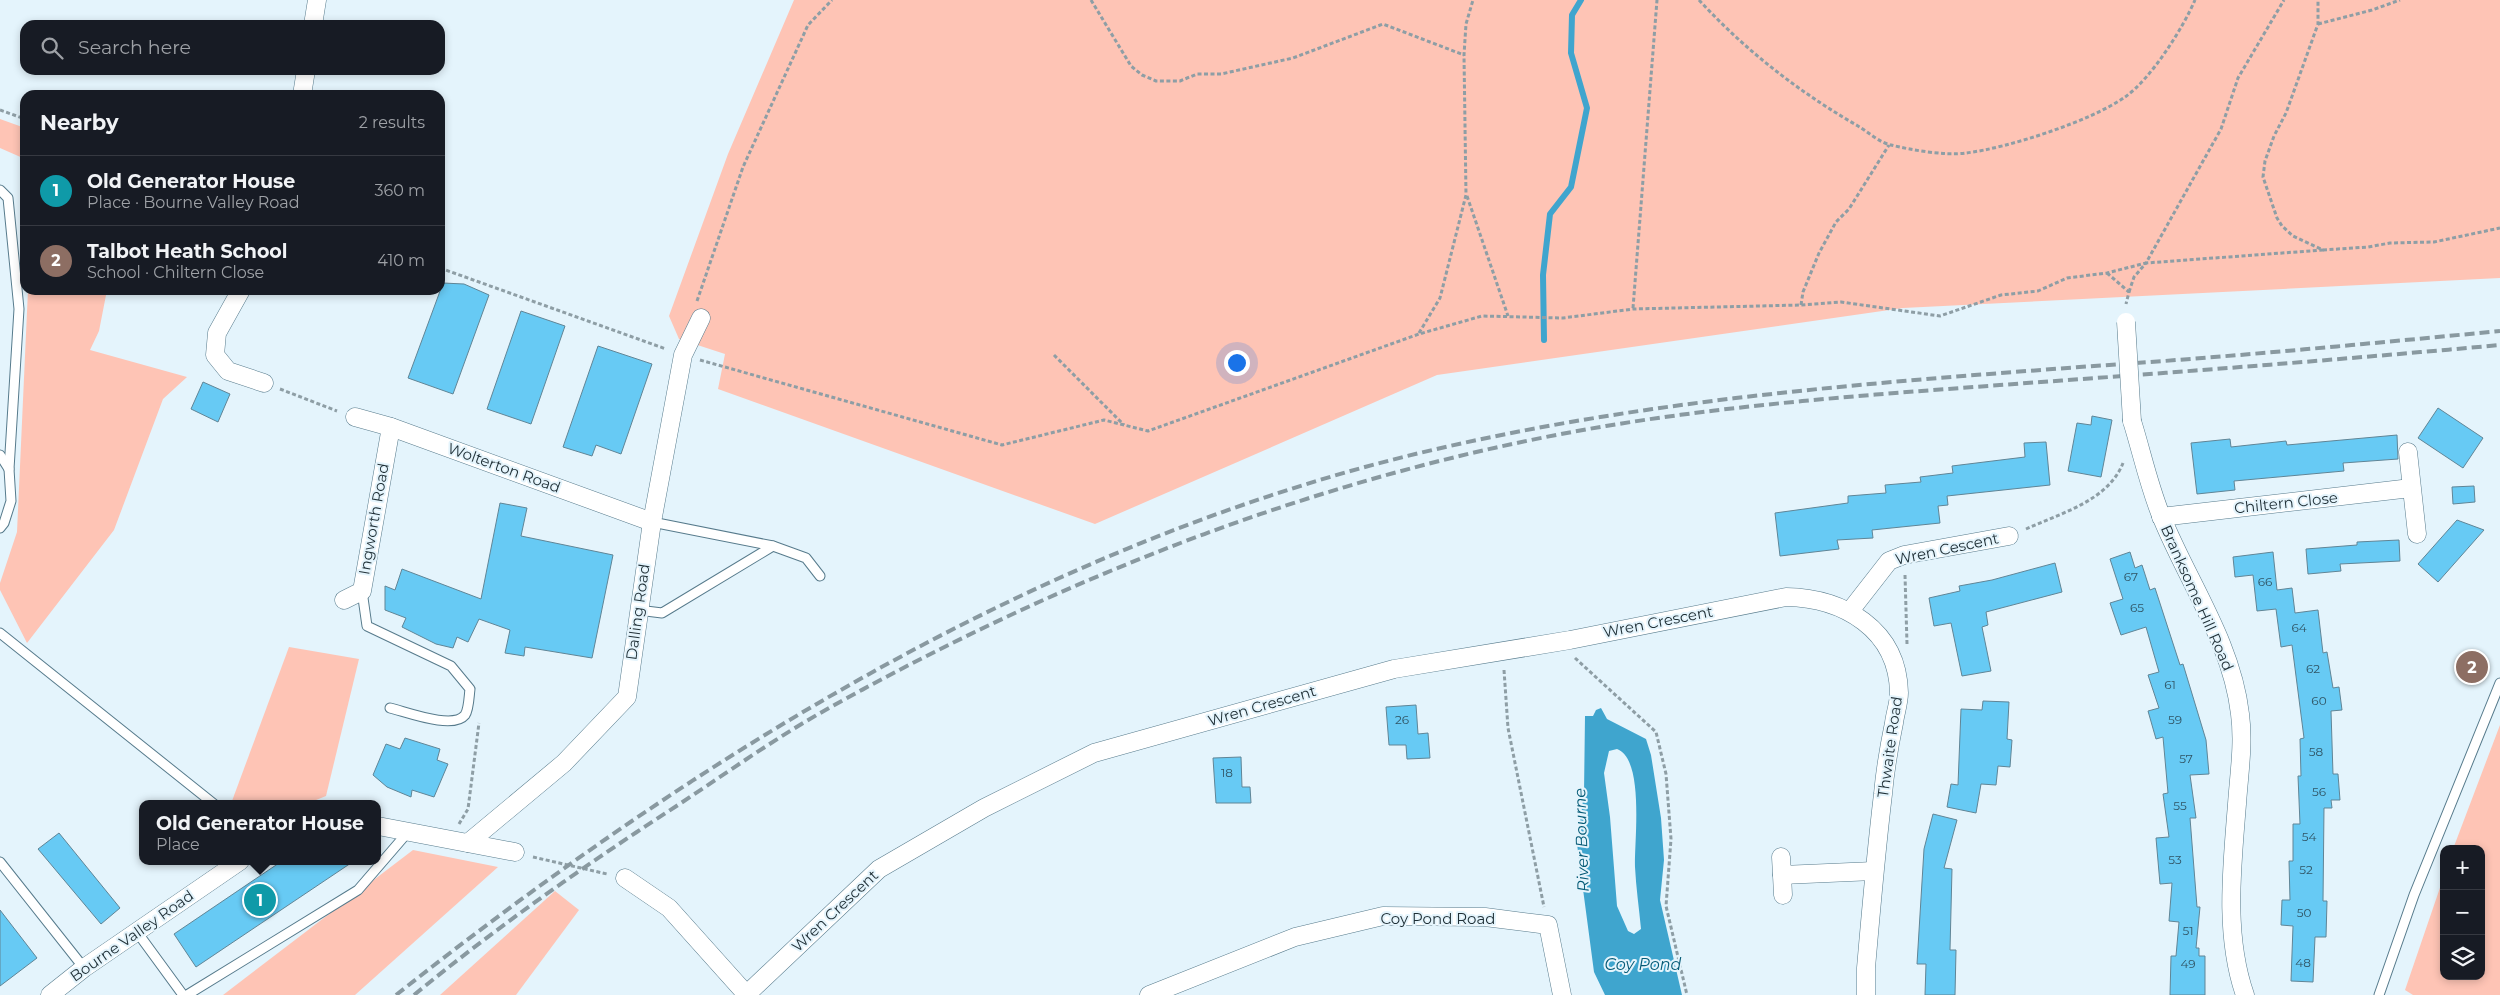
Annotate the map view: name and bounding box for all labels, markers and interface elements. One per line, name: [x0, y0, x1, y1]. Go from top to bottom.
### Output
search box: [20, 20, 445, 75]
icon: search: [38, 34, 66, 62]
text: Search here: [78, 36, 191, 59]
text: Nearby: [40, 110, 119, 135]
text: 2 results: [359, 113, 425, 132]
text: Old Generator House: [87, 170, 295, 193]
text: 1: [53, 181, 59, 200]
text: 360 m: [374, 181, 425, 200]
text: Place · Bourne Valley Road: [87, 193, 300, 212]
text: Talbot Heath School: [87, 240, 288, 263]
text: 2: [51, 251, 61, 270]
text: 410 m: [377, 251, 425, 270]
text: School · Chiltern Close: [87, 263, 264, 282]
your location: [1224, 350, 1250, 376]
street label: Wolterton Road: [445, 438, 563, 497]
street label: Ingworth Road: [354, 462, 393, 576]
street label: Chiltern Close: [2233, 488, 2339, 517]
street label: Branksome Hill Road: [2157, 522, 2238, 674]
street label: Wren Cescent: [1893, 528, 2000, 569]
street label: Dalling Road: [621, 563, 654, 661]
house number: 67: [2124, 569, 2138, 584]
house number: 66: [2258, 574, 2272, 589]
house number: 65: [2130, 600, 2144, 615]
street label: Wren Crescent: [1601, 602, 1714, 641]
house number: 64: [2291, 620, 2307, 635]
pin: 2: [2456, 648, 2488, 686]
house number: 62: [2306, 661, 2320, 676]
house number: 61: [2164, 677, 2176, 692]
street label: Wren Crescent: [1206, 681, 1318, 730]
house number: 60: [2311, 693, 2327, 708]
street label: Thwaite Road: [1873, 695, 1906, 799]
house number: 26: [1395, 712, 1409, 727]
house number: 59: [2168, 712, 2182, 727]
house number: 58: [2309, 744, 2324, 759]
house number: 57: [2179, 751, 2193, 766]
house number: 18: [1221, 765, 1233, 780]
house number: 56: [2312, 784, 2326, 799]
water label: River Bourne: [1570, 788, 1593, 892]
house number: 55: [2173, 798, 2187, 813]
popup: [139, 800, 381, 865]
text: Old Generator House: [156, 812, 364, 835]
house number: 54: [2302, 829, 2316, 844]
text: Place: [156, 835, 200, 854]
map controls: [2440, 845, 2485, 980]
button: +: [2440, 845, 2485, 890]
house number: 53: [2168, 852, 2182, 867]
house number: 52: [2299, 862, 2313, 877]
street label: Wren Crescent: [787, 866, 882, 956]
pin: 1: [244, 881, 276, 919]
street label: Bourne Valley Road: [66, 886, 197, 985]
button: −: [2440, 890, 2485, 935]
house number: 50: [2297, 905, 2311, 920]
street label: Coy Pond Road: [1381, 909, 1495, 928]
house number: 51: [2182, 923, 2194, 938]
button: layers: [2440, 935, 2485, 980]
water label: Coy Pond: [1605, 955, 1682, 974]
house number: 48: [2295, 955, 2311, 970]
house number: 49: [2180, 956, 2196, 971]

